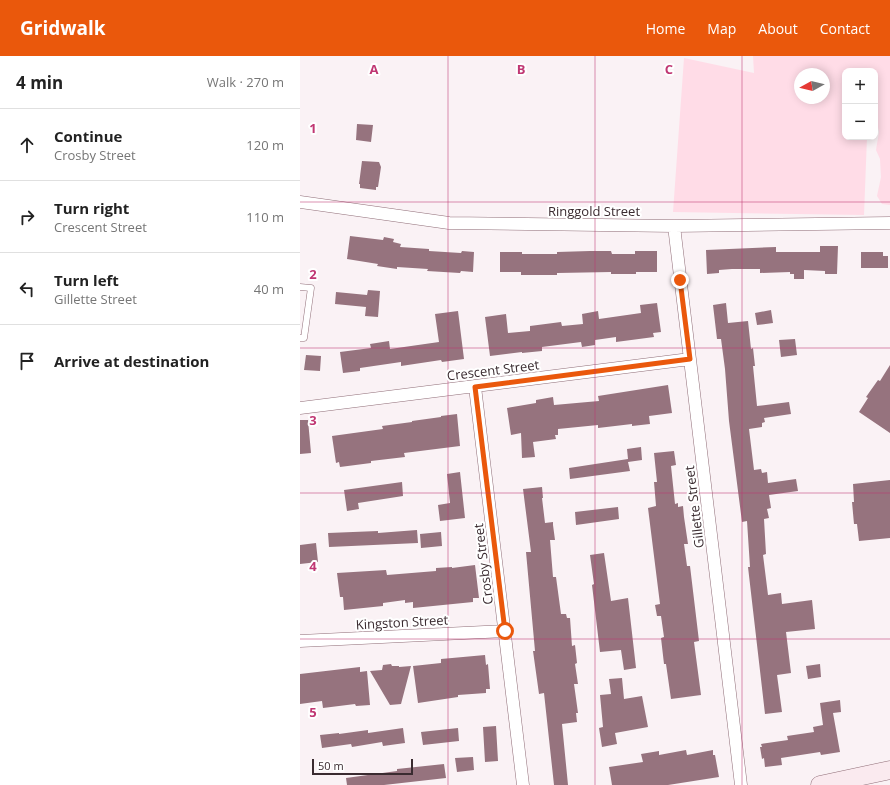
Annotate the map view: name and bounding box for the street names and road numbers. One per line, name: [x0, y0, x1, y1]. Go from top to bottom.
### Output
street label: Ringgold Street: [548, 202, 640, 220]
street label: Crescent Street: [446, 355, 541, 385]
street label: Gillette Street: [680, 464, 708, 549]
street label: Crosby Street: [469, 522, 497, 606]
street label: Kingston Street: [355, 611, 449, 633]

